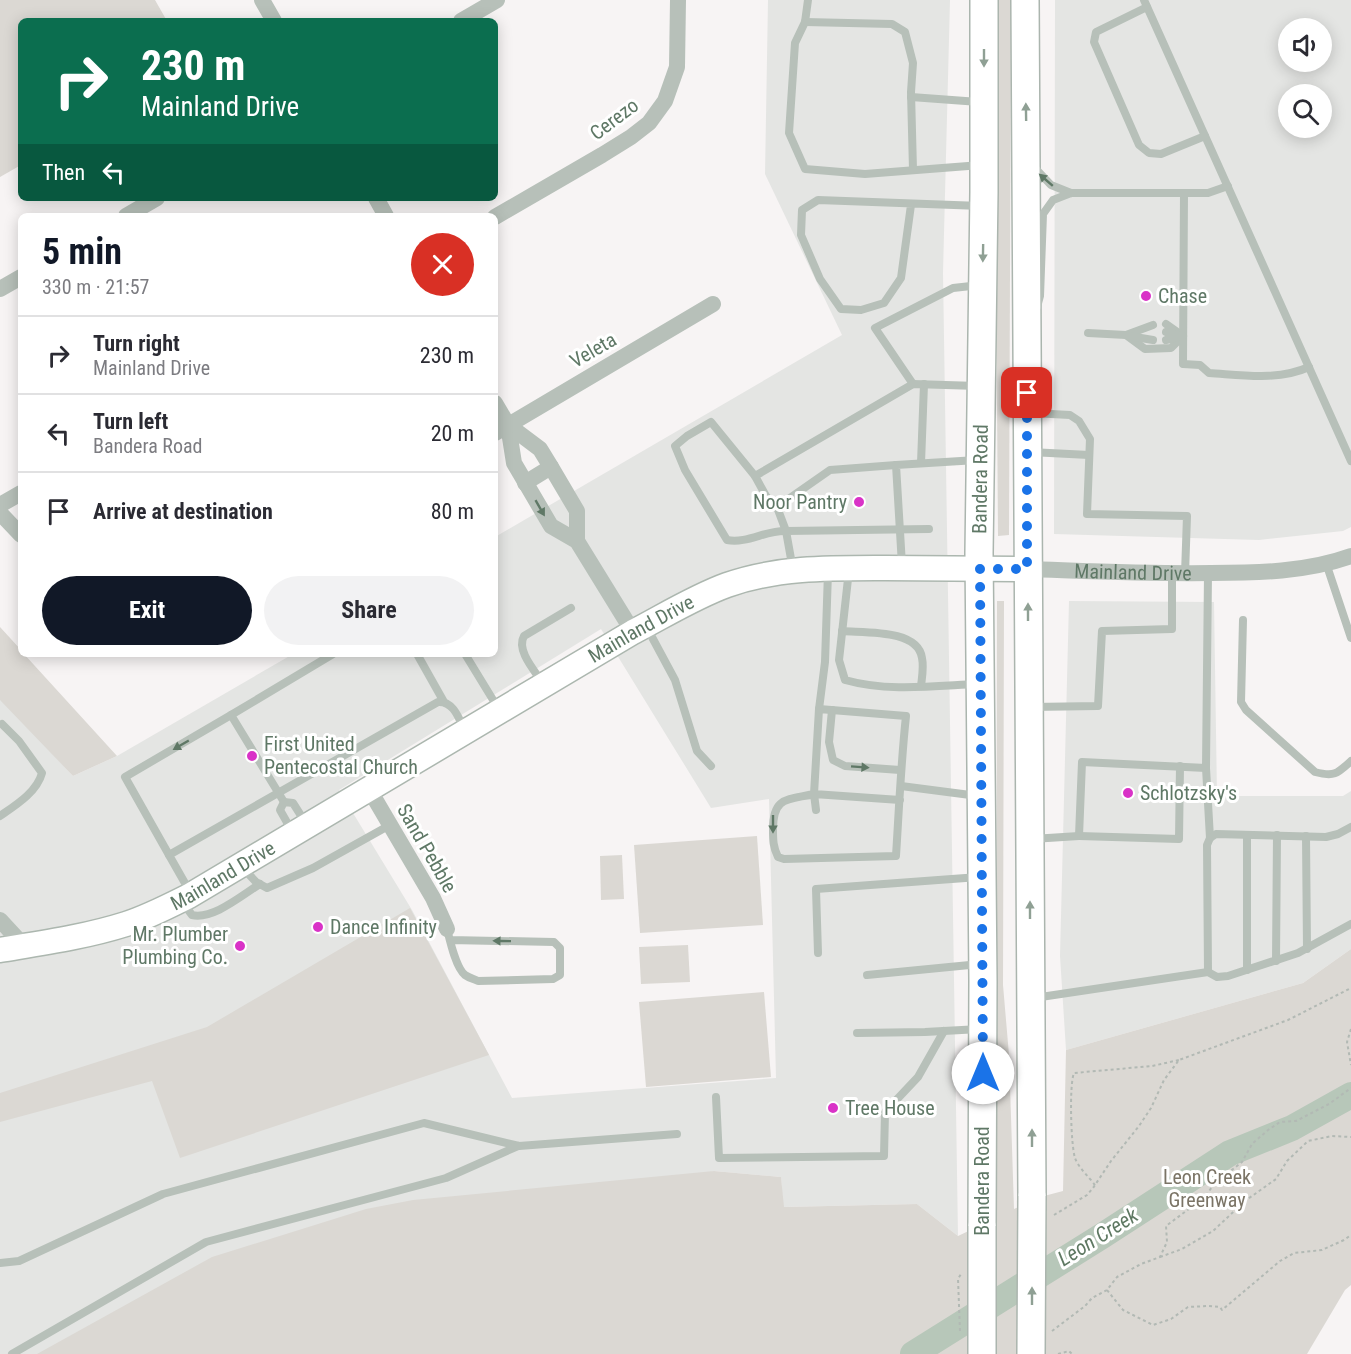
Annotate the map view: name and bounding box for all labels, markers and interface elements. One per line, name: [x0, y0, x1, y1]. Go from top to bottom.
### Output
map controls: [1278, 18, 1332, 138]
button: sound: [1278, 18, 1332, 72]
text: 230 m: [141, 41, 246, 90]
icon: right: [42, 42, 120, 120]
one-way arrow: [979, 49, 989, 68]
button: search: [1278, 84, 1332, 138]
text: Mainland Drive: [141, 91, 299, 123]
street label: Cerezo: [585, 93, 643, 145]
one-way arrow: [1022, 102, 1031, 121]
icon: left: [97, 156, 130, 189]
text: Then: [42, 160, 85, 185]
one-way arrow: [1039, 174, 1054, 187]
text: 5 min: [42, 231, 122, 273]
button: close: [411, 233, 474, 296]
one-way arrow: [979, 244, 988, 263]
text: 330 m · 21:57: [42, 275, 149, 299]
place label: Chase: [1158, 284, 1207, 308]
marker: Chase: [1139, 289, 1153, 303]
street label: Veleta: [566, 327, 620, 373]
text: Turn right: [93, 331, 180, 356]
icon: right: [42, 339, 75, 372]
text: 230 m: [420, 343, 474, 368]
text: Mainland Drive: [93, 356, 210, 380]
pin: [1001, 367, 1052, 418]
icon: arrive: [1010, 376, 1043, 409]
text: Turn left: [93, 409, 168, 434]
icon: left: [42, 417, 75, 450]
text: 20 m: [431, 421, 474, 446]
street label: Bandera Road: [967, 424, 993, 534]
text: Bandera Road: [93, 434, 203, 458]
place label: Noor Pantry: [753, 490, 847, 514]
icon: arrive: [42, 495, 75, 528]
marker: Noor Pantry: [852, 495, 866, 509]
text: Arrive at destination: [93, 499, 273, 524]
text: 80 m: [431, 499, 474, 524]
one-way arrow: [534, 500, 545, 516]
street label: Mainland Drive: [1074, 559, 1192, 585]
button: Exit: [42, 576, 252, 645]
button: Share: [264, 576, 474, 645]
street label: Mainland Drive: [584, 590, 698, 668]
one-way arrow: [1023, 603, 1033, 622]
place label: First United Pentecostal Church: [264, 732, 418, 779]
one-way arrow: [173, 739, 189, 750]
marker: First United Pentecostal Church: [245, 749, 259, 763]
one-way arrow: [851, 763, 870, 772]
place label: Schlotzsky's: [1140, 781, 1237, 805]
marker: Schlotzsky's: [1121, 786, 1135, 800]
street label: Sand Pebble: [392, 799, 462, 897]
one-way arrow: [768, 814, 778, 833]
street label: Mainland Drive: [166, 836, 279, 915]
one-way arrow: [1025, 901, 1035, 920]
place label: Dance Infinity: [330, 915, 437, 939]
marker: Dance Infinity: [311, 920, 325, 934]
place label: Mr. Plumber Plumbing Co.: [122, 922, 228, 969]
one-way arrow: [492, 936, 511, 946]
marker: Mr. Plumber Plumbing Co.: [233, 939, 247, 953]
position arrow: [951, 1041, 1015, 1105]
place label: Tree House: [845, 1096, 935, 1120]
marker: Tree House: [826, 1101, 840, 1115]
street label: Bandera Road: [970, 1126, 994, 1236]
one-way arrow: [1027, 1128, 1036, 1147]
park label: Leon Creek Greenway: [1163, 1165, 1251, 1212]
water label: Leon Creek: [1054, 1203, 1143, 1271]
one-way arrow: [1027, 1286, 1037, 1305]

